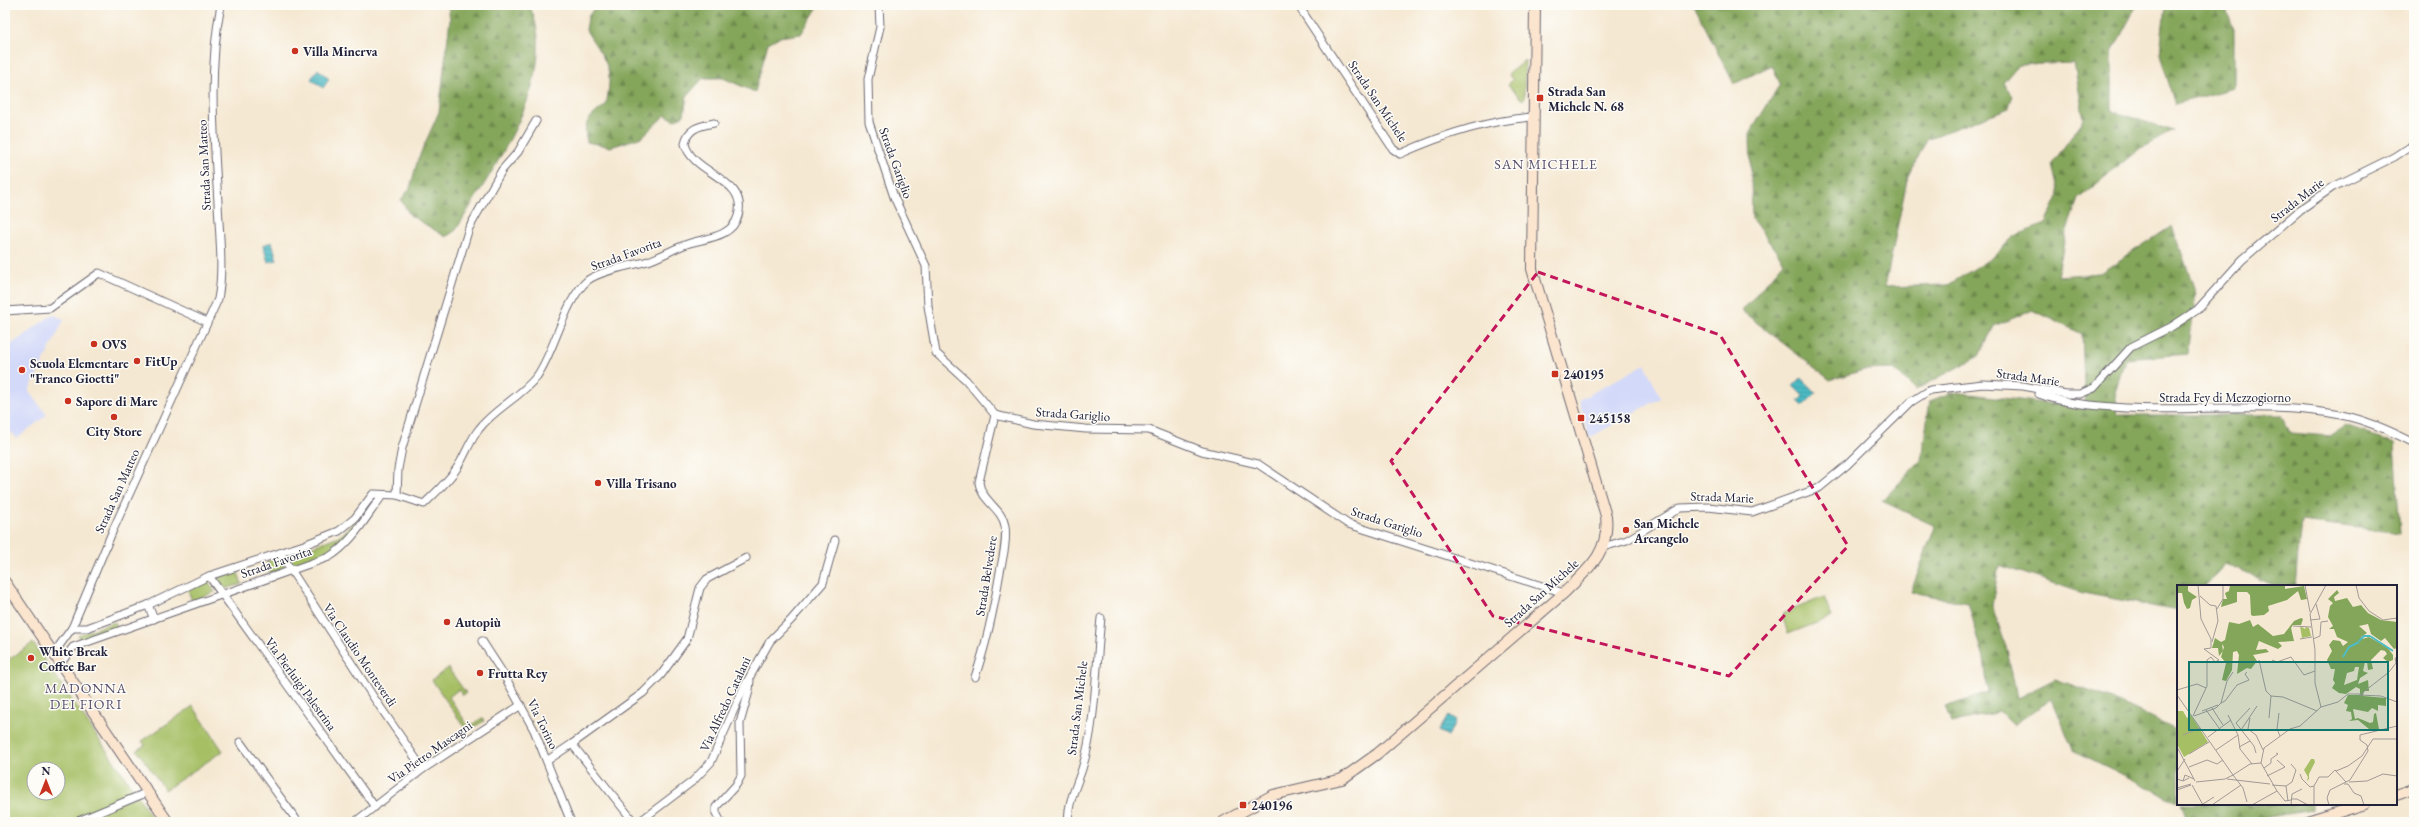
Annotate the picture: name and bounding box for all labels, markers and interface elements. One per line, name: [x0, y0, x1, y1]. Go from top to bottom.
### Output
place label: Villa Minerva: [303, 43, 378, 60]
marker: Villa Minerva: [290, 46, 300, 56]
street label: Strada San Michele: [1344, 57, 1412, 145]
place label: Strada San Michele N. 68: [1548, 83, 1624, 115]
marker: Strada San Michele N. 68: [1535, 93, 1545, 103]
street label: Strada San Matteo: [193, 119, 215, 211]
street label: Strada Gariglio: [875, 125, 917, 201]
district label: SAN MICHELE: [1494, 155, 1598, 173]
street label: Strada Marie: [2267, 174, 2327, 226]
street label: Strada Favorita: [588, 233, 664, 275]
place label: OVS: [102, 336, 127, 353]
marker: OVS: [89, 339, 99, 349]
place label: FitUp: [145, 353, 178, 370]
place label: Scuola Elementare "Franco Gioetti": [30, 355, 129, 387]
marker: FitUp: [132, 356, 142, 366]
street label: Strada Marie: [1995, 364, 2061, 390]
marker: Scuola Elementare "Franco Gioetti": [17, 365, 27, 375]
place label: 240195: [1563, 366, 1604, 383]
marker: 240195: [1550, 369, 1560, 379]
street label: Strada Fey di Mezzogiorno: [2159, 389, 2291, 406]
place label: Sapore di Mare: [76, 393, 158, 410]
marker: Sapore di Mare: [63, 396, 73, 406]
street label: Strada Gariglio: [1035, 403, 1111, 425]
place label: 245158: [1589, 410, 1630, 427]
marker: City Store: [109, 412, 119, 422]
marker: 245158: [1576, 413, 1586, 423]
place label: City Store: [86, 423, 142, 440]
street label: Strada San Matteo: [91, 446, 143, 536]
place label: Villa Trisano: [606, 475, 677, 492]
marker: Villa Trisano: [593, 478, 603, 488]
street label: Strada Marie: [1690, 487, 1754, 507]
street label: Strada Gariglio: [1349, 502, 1425, 542]
place label: San Michele Arcangelo: [1633, 515, 1700, 547]
marker: San Michele Arcangelo: [1621, 525, 1631, 535]
street label: Strada Belvedere: [971, 535, 1001, 617]
street label: Strada Favorita: [238, 542, 314, 582]
street label: Strada San Michele: [1500, 555, 1582, 631]
inset map: [2177, 585, 2397, 805]
street label: Via Claudio Monteverdi: [319, 600, 401, 710]
place label: Autopiù: [454, 614, 502, 631]
marker: Autopiù: [442, 617, 452, 627]
street label: Via Pierluigi Palestrina: [261, 634, 341, 735]
place label: White Break Coffee Bar: [39, 643, 109, 675]
marker: White Break Coffee Bar: [26, 653, 36, 663]
street label: Via Alfredo Catalani: [696, 654, 754, 754]
street label: Strada San Michele: [1063, 660, 1091, 756]
place label: Frutta Rey: [488, 665, 548, 682]
marker: Frutta Rey: [475, 668, 485, 678]
district label: MADONNA DEI FIORI: [45, 679, 127, 713]
street label: Via Torino: [524, 696, 562, 752]
street label: Via Pietro Mascagni: [385, 717, 475, 787]
north arrow: [26, 761, 66, 801]
text: N: [42, 764, 51, 778]
place label: 240196: [1251, 797, 1292, 814]
marker: 240196: [1238, 800, 1248, 810]

